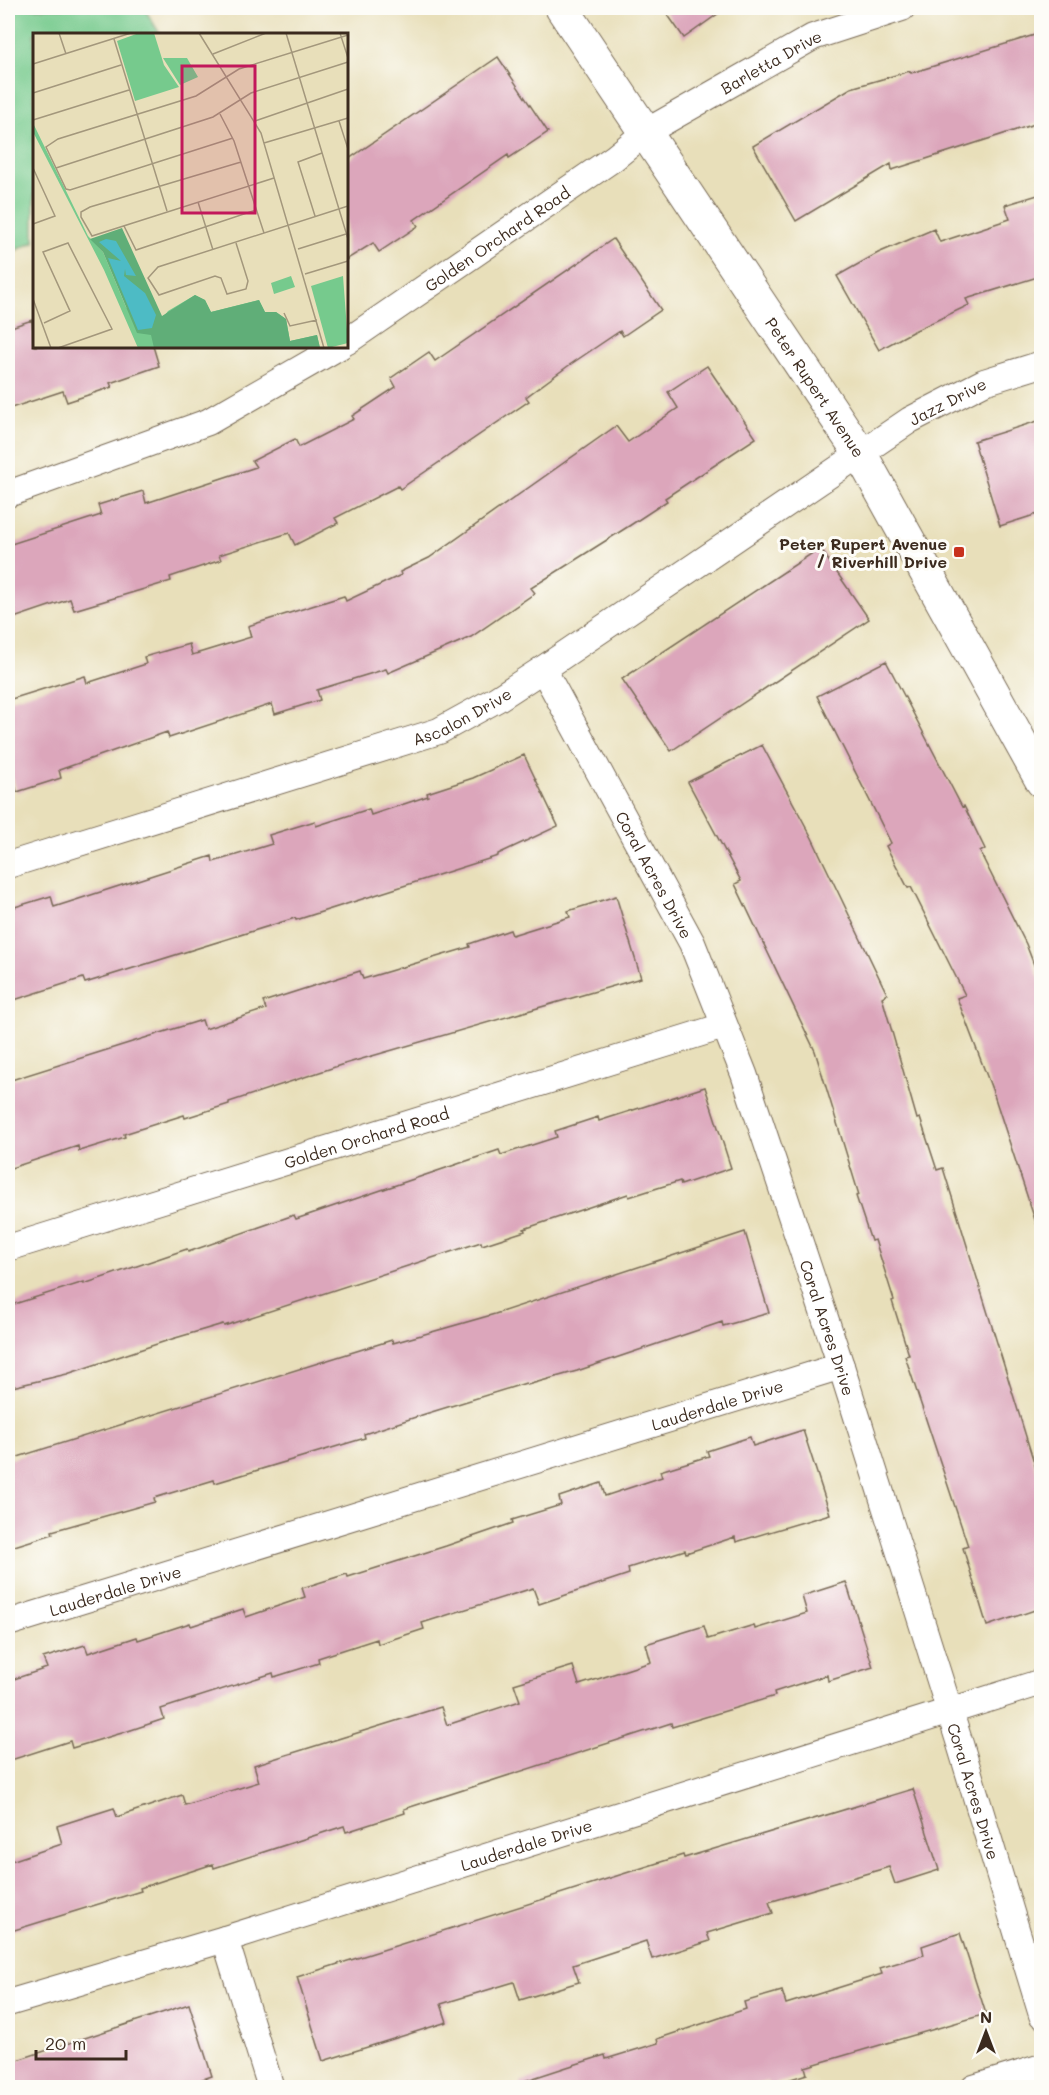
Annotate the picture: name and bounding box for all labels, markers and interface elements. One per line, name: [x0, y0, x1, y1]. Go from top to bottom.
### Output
street label: Barletta Drive: [716, 24, 824, 98]
inset map: [33, 33, 348, 348]
street label: Golden Orchard Road: [420, 181, 574, 296]
street label: Peter Rupert Avenue: [761, 313, 870, 461]
street label: Jazz Drive: [905, 372, 990, 429]
place label: Peter Rupert Avenue / Riverhill Drive: [779, 533, 947, 572]
marker: Peter Rupert Avenue / Riverhill Drive: [952, 545, 966, 559]
street label: Ascalon Drive: [410, 682, 515, 749]
street label: Coral Acres Drive: [612, 807, 698, 942]
street label: Golden Orchard Road: [281, 1101, 451, 1172]
street label: Coral Acres Drive: [796, 1257, 860, 1398]
street label: Lauderdale Drive: [649, 1374, 785, 1434]
street label: Lauderdale Drive: [47, 1560, 183, 1620]
street label: Coral Acres Drive: [943, 1720, 1005, 1862]
street label: Lauderdale Drive: [458, 1814, 595, 1875]
north arrow: [956, 2002, 1016, 2062]
text: N: [980, 2006, 992, 2027]
scale bar: [36, 2023, 126, 2061]
text: 20 m: [45, 2031, 86, 2055]

